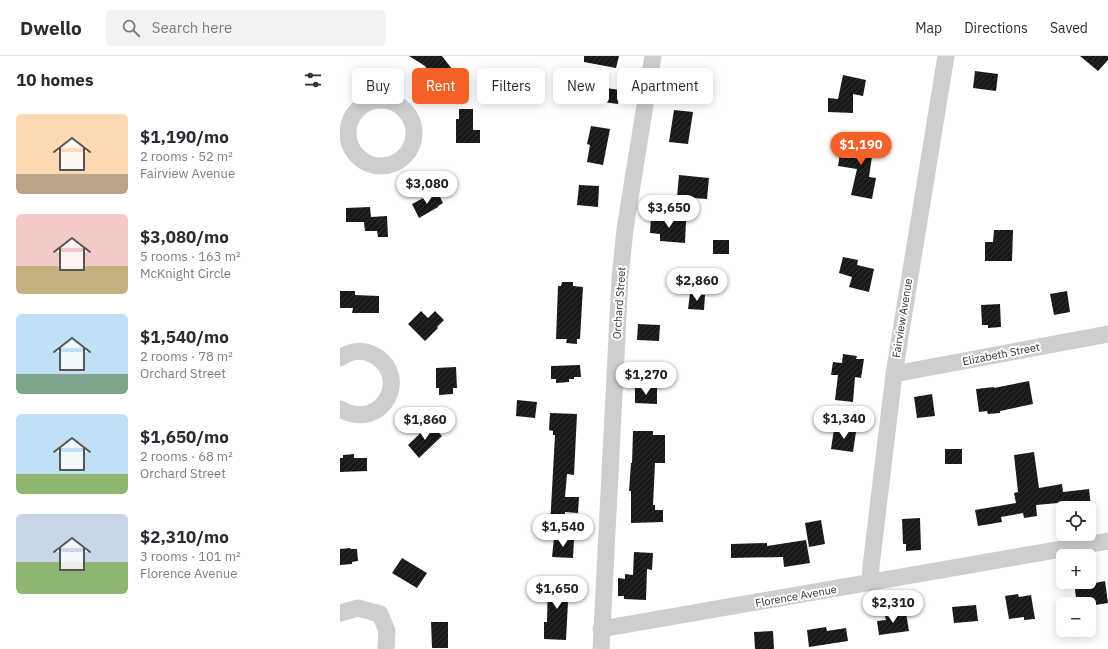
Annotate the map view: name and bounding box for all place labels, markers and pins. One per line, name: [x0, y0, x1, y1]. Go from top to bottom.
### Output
pin: $1,190: [828, 132, 894, 166]
pin: $3,080: [394, 171, 460, 205]
pin: $3,650: [636, 195, 702, 229]
pin: $2,860: [664, 268, 730, 302]
pin: $1,270: [613, 362, 679, 396]
pin: $1,340: [811, 406, 877, 440]
pin: $1,860: [392, 407, 458, 441]
pin: $1,540: [530, 514, 596, 548]
pin: $1,650: [524, 576, 590, 610]
pin: $2,310: [860, 590, 926, 624]

